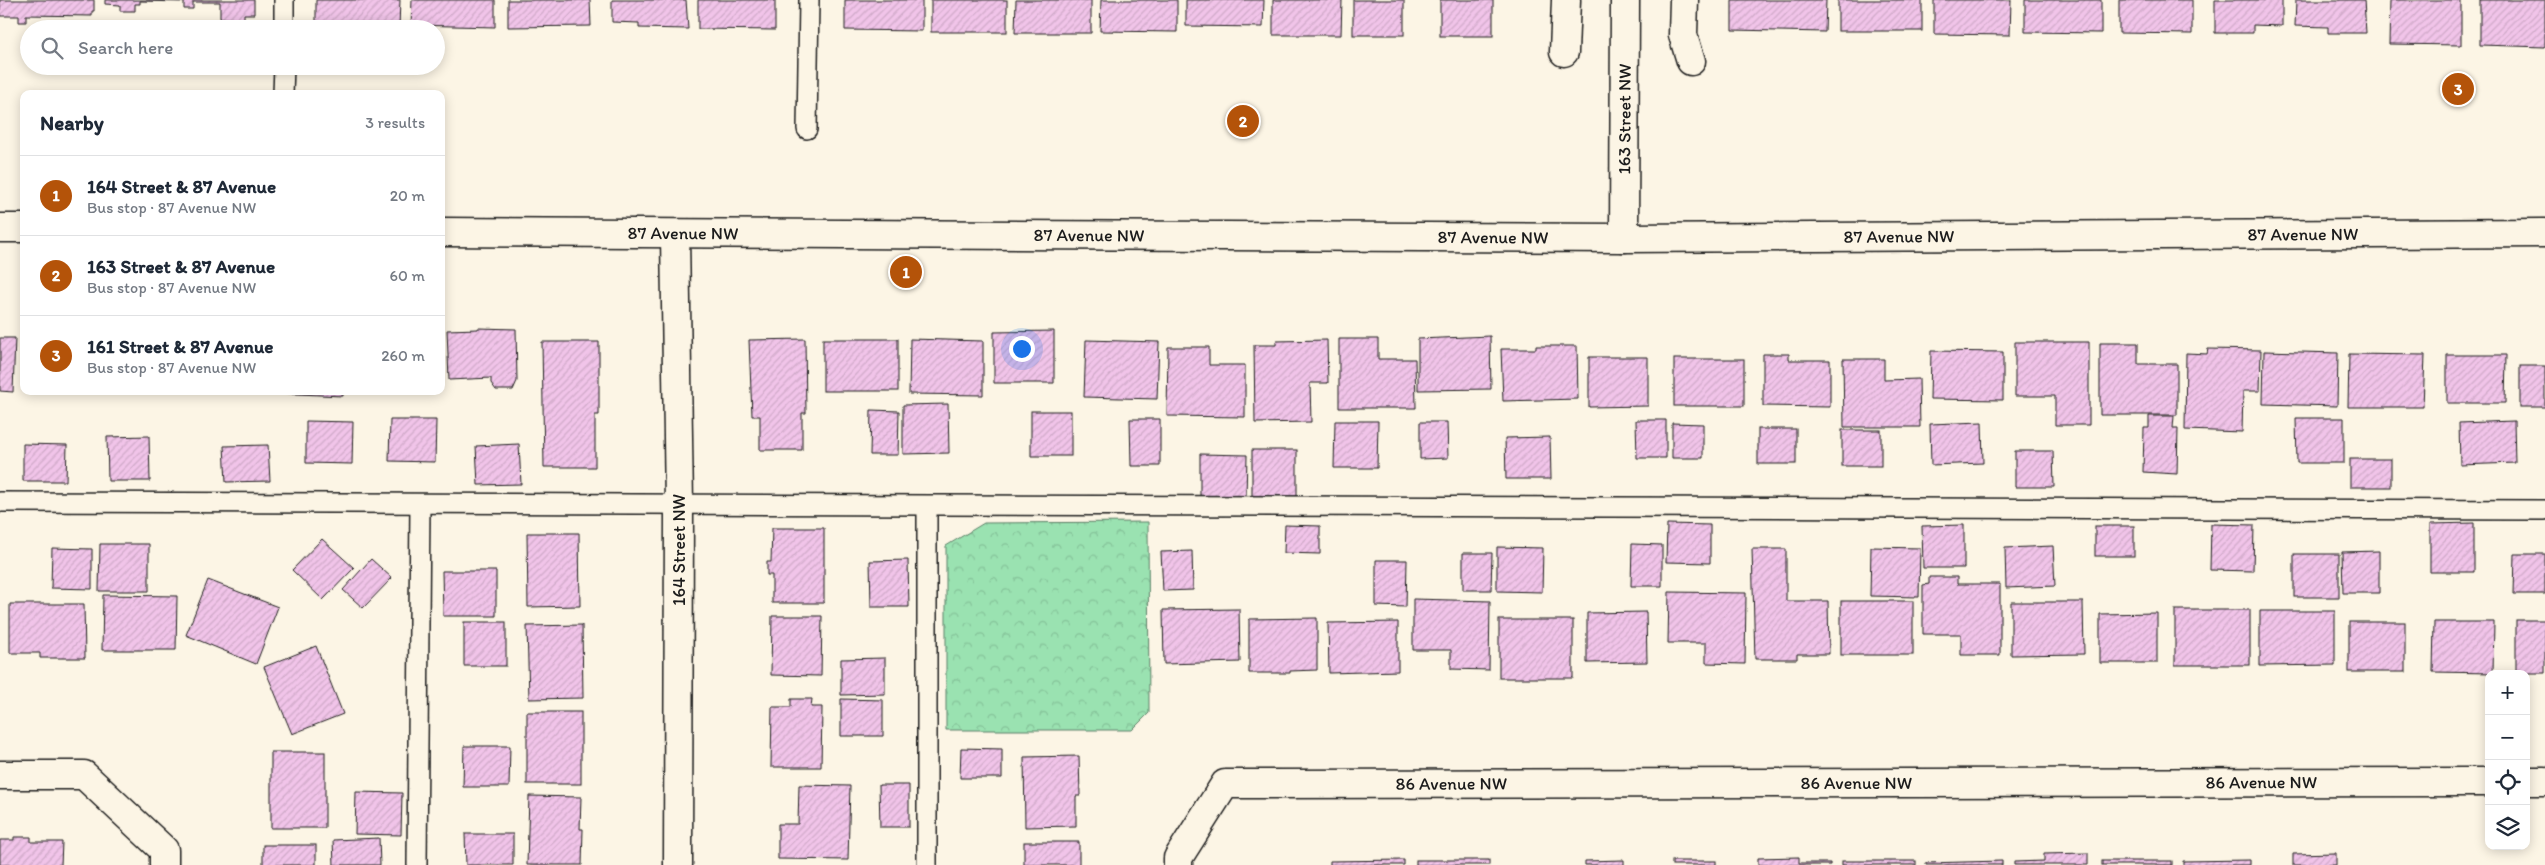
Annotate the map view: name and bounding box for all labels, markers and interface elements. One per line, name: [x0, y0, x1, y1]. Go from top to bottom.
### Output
search box: [20, 20, 445, 75]
icon: search: [38, 34, 66, 62]
text: Search here: [78, 36, 173, 59]
street label: 163 Street NW: [1613, 63, 1636, 175]
pin: 3: [2442, 70, 2474, 108]
pin: 2: [1227, 102, 1259, 140]
text: Nearby: [40, 110, 104, 135]
text: 3 results: [365, 113, 425, 132]
text: 164 Street & 87 Avenue: [87, 175, 276, 198]
text: 1: [52, 186, 60, 205]
text: 20 m: [390, 186, 425, 205]
text: Bus stop · 87 Avenue NW: [87, 198, 256, 217]
street label: 87 Avenue NW: [628, 222, 738, 245]
street label: 87 Avenue NW: [2248, 223, 2358, 246]
street label: 87 Avenue NW: [1034, 224, 1144, 247]
street label: 87 Avenue NW: [1844, 225, 1954, 248]
street label: 87 Avenue NW: [1438, 226, 1548, 249]
pin: 1: [890, 253, 922, 291]
text: 163 Street & 87 Avenue: [87, 255, 275, 278]
text: 2: [52, 266, 60, 285]
text: 60 m: [390, 266, 425, 285]
text: Bus stop · 87 Avenue NW: [87, 278, 256, 297]
text: 161 Street & 87 Avenue: [87, 335, 274, 358]
your location: [1009, 336, 1035, 362]
text: 3: [52, 346, 60, 365]
text: 260 m: [381, 346, 425, 365]
text: Bus stop · 87 Avenue NW: [87, 358, 256, 377]
street label: 164 Street NW: [668, 494, 690, 606]
map controls: [2485, 670, 2530, 850]
button: +: [2485, 670, 2530, 715]
button: −: [2485, 715, 2530, 760]
button: locate: [2485, 760, 2530, 805]
street label: 86 Avenue NW: [2206, 771, 2317, 793]
street label: 86 Avenue NW: [1801, 772, 1912, 794]
street label: 86 Avenue NW: [1396, 773, 1507, 795]
button: layers: [2485, 805, 2530, 850]

